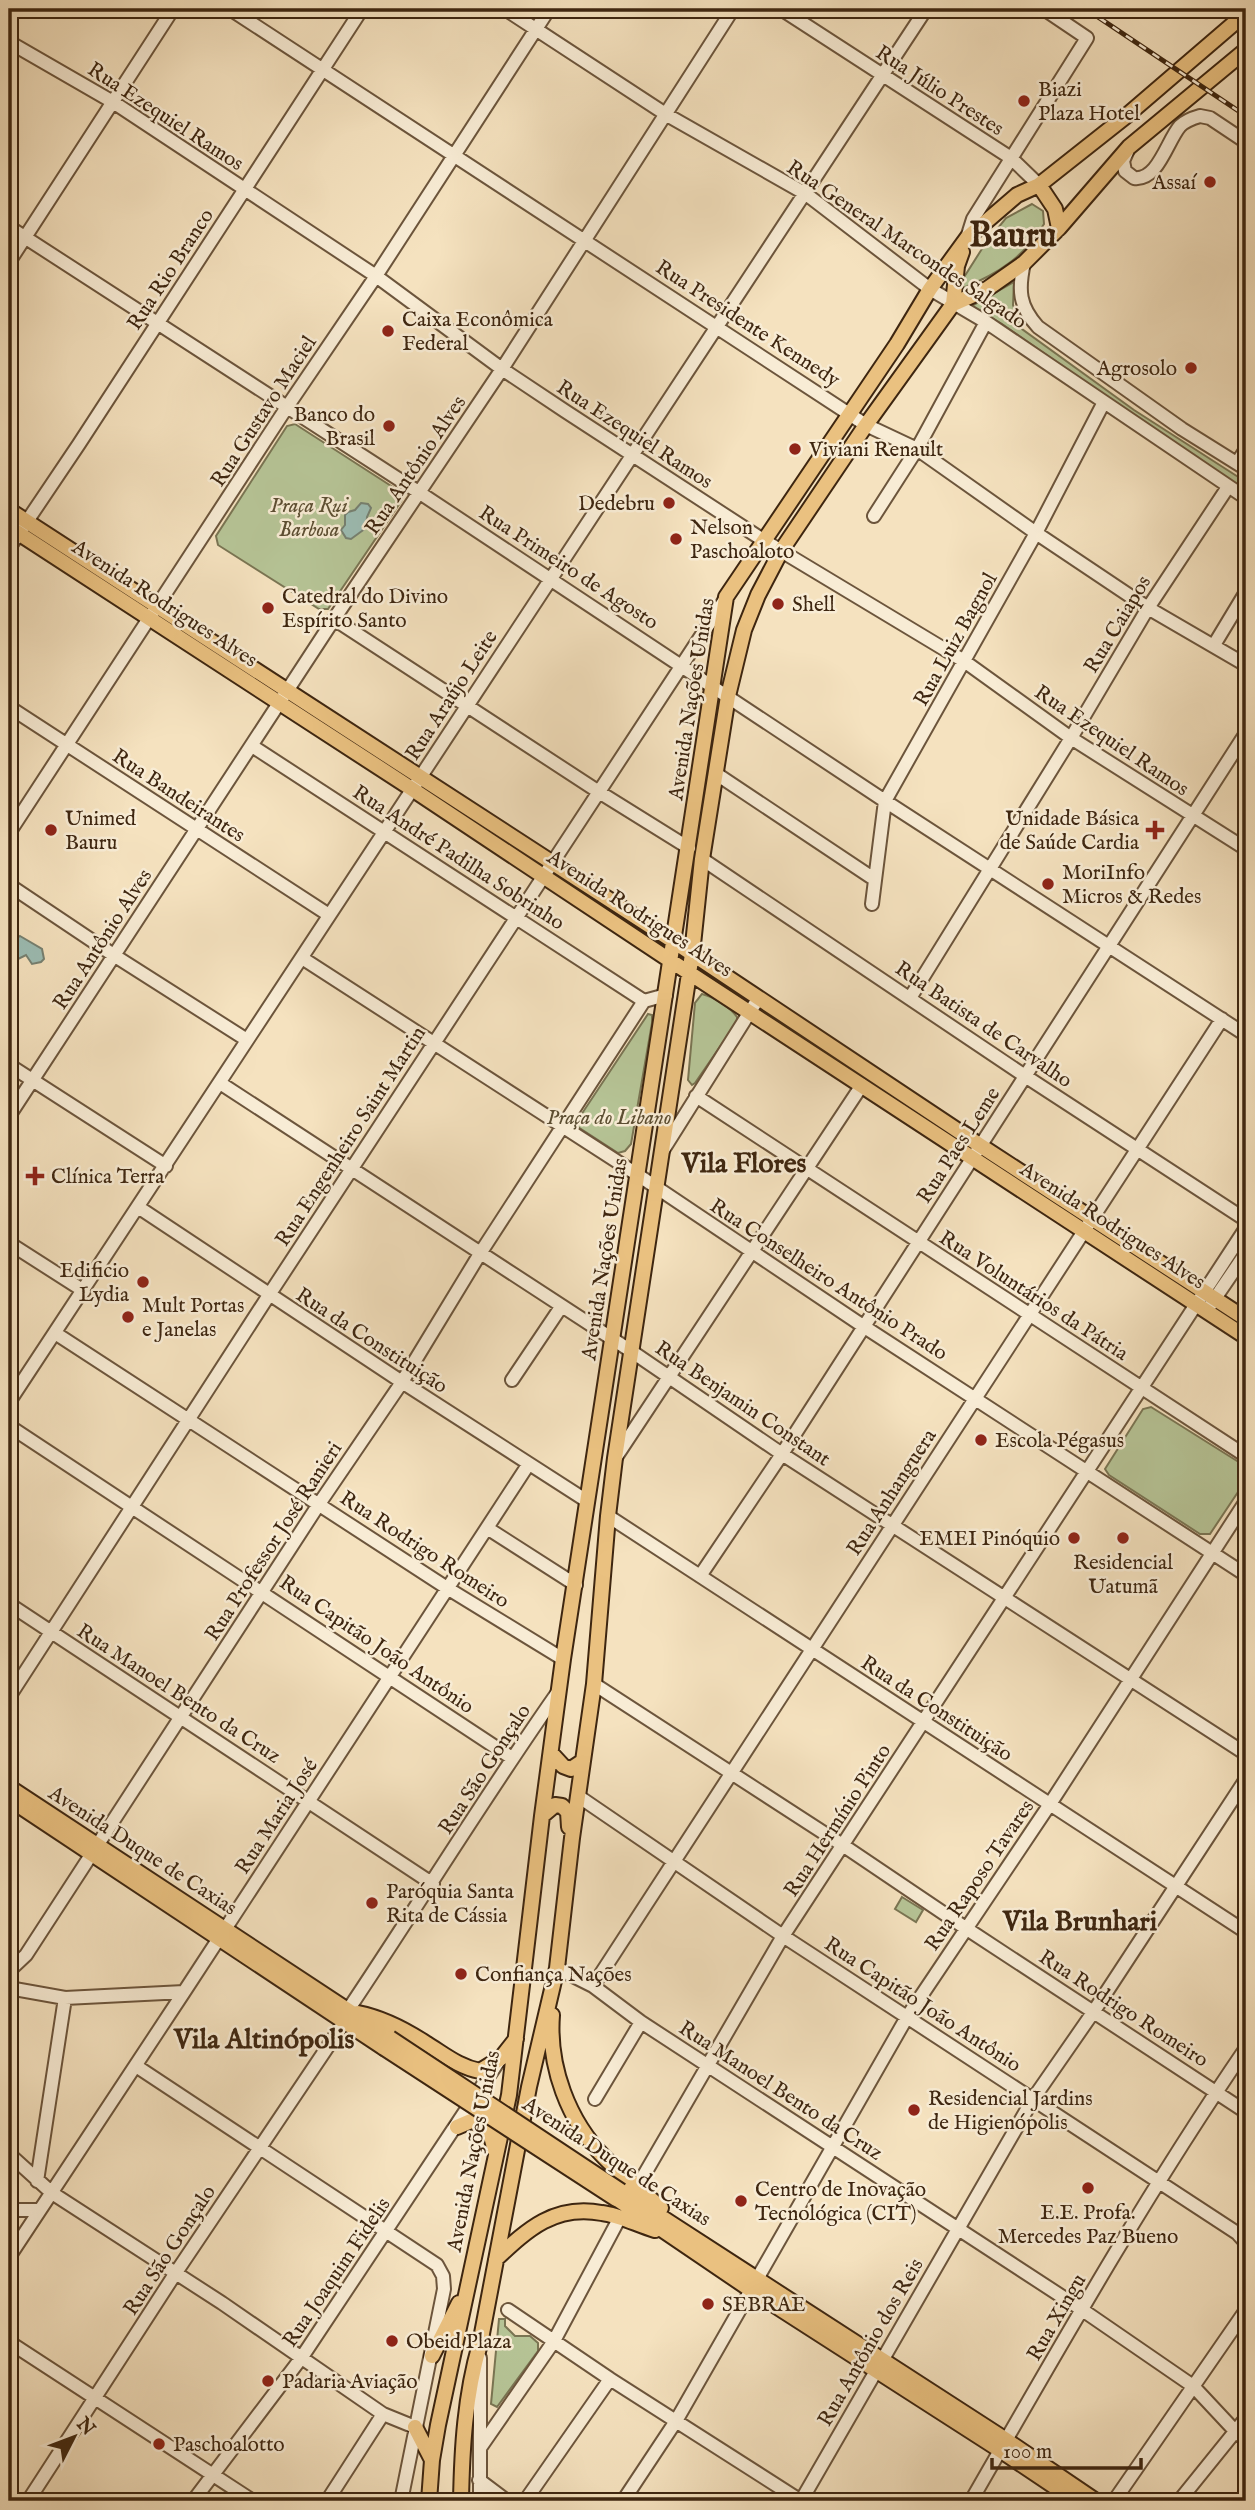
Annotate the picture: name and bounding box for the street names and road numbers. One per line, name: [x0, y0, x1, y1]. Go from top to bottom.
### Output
street label: Rua Júlio Prestes: [870, 40, 1008, 143]
street label: Rua Ezequiel Ramos: [82, 57, 248, 178]
street label: Rua General Marcondes Salgado: [781, 155, 1031, 336]
street label: Rua Rio Branco: [122, 204, 221, 336]
street label: Rua Presidente Kennedy: [650, 255, 845, 394]
street label: Rua Gustavo Maciel: [205, 331, 323, 493]
street label: Rua Ezequiel Ramos: [551, 375, 717, 496]
street label: Rua Antônio Alves: [360, 391, 473, 541]
street label: Rua Primeiro de Agosto: [473, 500, 663, 636]
street label: Avenida Rodrigues Alves: [66, 534, 262, 674]
street label: Rua Luiz Bagnol: [908, 568, 1004, 711]
street label: Rua Caiapos: [1079, 571, 1158, 679]
street label: Avenida Nações Unidas: [663, 596, 722, 803]
street label: Rua Araújo Leite: [400, 625, 505, 766]
street label: Rua Ezequiel Ramos: [1029, 679, 1194, 803]
street label: Rua Bandeirantes: [107, 743, 250, 849]
street label: Rua André Padilha Sobrinho: [347, 780, 569, 937]
street label: Avenida Rodrigues Alves: [541, 844, 737, 984]
street label: Rua Antônio Alves: [48, 864, 159, 1015]
street label: Rua Batista de Carvalho: [889, 956, 1077, 1095]
street label: Rua Engenheiro Saint Martin: [270, 1022, 433, 1252]
street label: Rua Paes Leme: [912, 1082, 1007, 1209]
street label: Avenida Nações Unidas: [576, 1156, 635, 1363]
street label: Avenida Rodrigues Alves: [1014, 1156, 1210, 1296]
street label: Rua Conselheiro Antônio Prado: [704, 1193, 952, 1367]
street label: Rua Voluntários da Pátria: [933, 1225, 1134, 1368]
street label: Rua da Constituição: [290, 1282, 452, 1400]
street label: Rua Benjamin Constant: [649, 1335, 835, 1473]
street label: Rua Anhanguera: [841, 1423, 944, 1561]
street label: Rua Professor José Ranieri: [200, 1437, 349, 1647]
street label: Rua Rodrigo Romeiro: [334, 1485, 514, 1615]
street label: Rua Capitão João Antônio: [273, 1570, 479, 1721]
street label: Rua Manoel Bento da Cruz: [71, 1618, 285, 1770]
street label: Rua da Constituição: [855, 1650, 1017, 1768]
street label: Rua São Gonçalo: [433, 1699, 538, 1840]
street label: Rua Hermínio Pinto: [779, 1739, 898, 1903]
street label: Rua Maria José: [230, 1754, 325, 1880]
street label: Avenida Duque de Caxias: [42, 1780, 241, 1922]
street label: Rua Raposo Tavares: [920, 1795, 1041, 1957]
street label: Rua Capitão João Antônio: [819, 1931, 1026, 2079]
street label: Rua Rodrigo Romeiro: [1033, 1944, 1213, 2074]
street label: Rua Manoel Bento da Cruz: [673, 2015, 887, 2167]
street label: Avenida Nações Unidas: [442, 2048, 507, 2255]
street label: Avenida Duque de Caxias: [516, 2091, 715, 2233]
street label: Rua São Gonçalo: [118, 2180, 223, 2321]
street label: Rua Joaquim Fidelis: [277, 2193, 397, 2353]
street label: Rua Antônio dos Reis: [812, 2254, 930, 2432]
street label: Rua Xingu: [1021, 2269, 1093, 2366]

